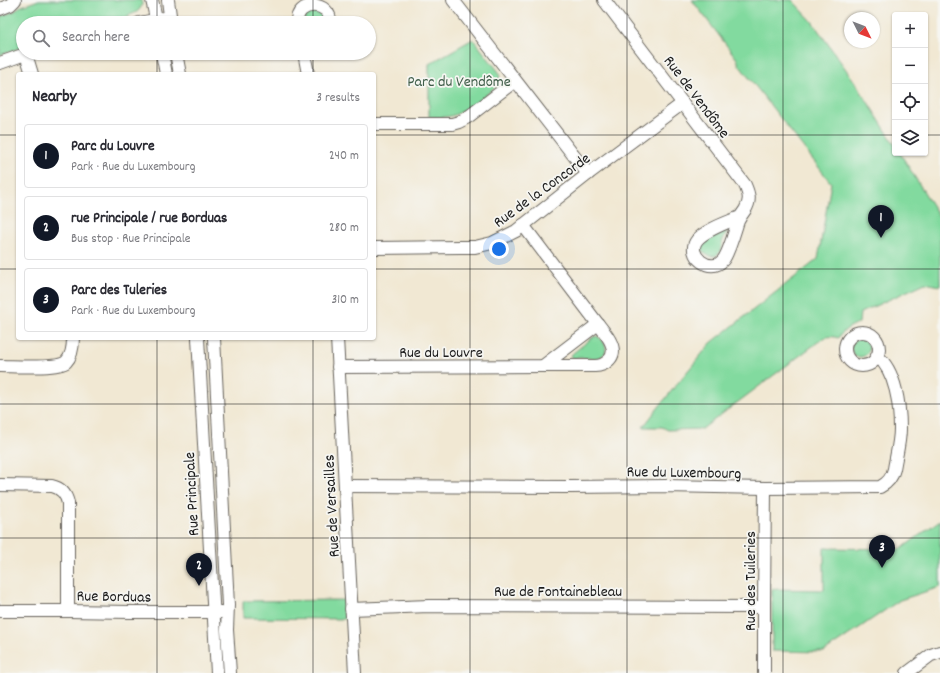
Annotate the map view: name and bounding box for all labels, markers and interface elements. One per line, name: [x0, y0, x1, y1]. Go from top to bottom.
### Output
north arrow: [844, 12, 880, 48]
map controls: [892, 12, 928, 156]
button: +: [892, 12, 928, 48]
search box: [16, 16, 376, 60]
icon: search: [30, 27, 52, 49]
text: Search here: [62, 27, 130, 49]
button: −: [892, 48, 928, 84]
street label: Rue de Vendôme: [657, 51, 735, 144]
park label: Parc du Vendôme: [407, 71, 511, 94]
button: locate: [892, 84, 928, 120]
text: Nearby: [32, 86, 76, 110]
text: 3 results: [316, 89, 360, 108]
button: layers: [892, 120, 928, 156]
text: Parc du Louvre: [71, 136, 155, 158]
text: 1: [45, 147, 47, 166]
text: 240 m: [329, 147, 359, 166]
street label: Rue de la Concorde: [489, 148, 596, 234]
text: Park · Rue du Luxembourg: [71, 158, 195, 177]
pin: 1: [868, 205, 894, 238]
text: rue Principale / rue Borduas: [71, 208, 227, 230]
text: 2: [43, 219, 49, 238]
text: 280 m: [329, 219, 359, 238]
text: Bus stop · Rue Principale: [71, 230, 190, 249]
your location: [489, 239, 509, 259]
text: Parc des Tuleries: [71, 280, 167, 302]
text: 3: [43, 291, 49, 310]
text: 310 m: [331, 291, 359, 310]
text: Park · Rue du Luxembourg: [71, 302, 195, 321]
street label: Rue du Louvre: [399, 342, 483, 365]
street label: Rue Principale: [179, 451, 206, 536]
street label: Rue de Versailles: [318, 454, 347, 558]
street label: Rue du Luxembourg: [626, 461, 742, 486]
street label: Rue des Tuileries: [740, 531, 763, 631]
pin: 3: [869, 535, 895, 568]
pin: 2: [186, 553, 212, 586]
street label: Rue de Fontainebleau: [494, 581, 622, 604]
street label: Rue Borduas: [76, 585, 152, 610]

